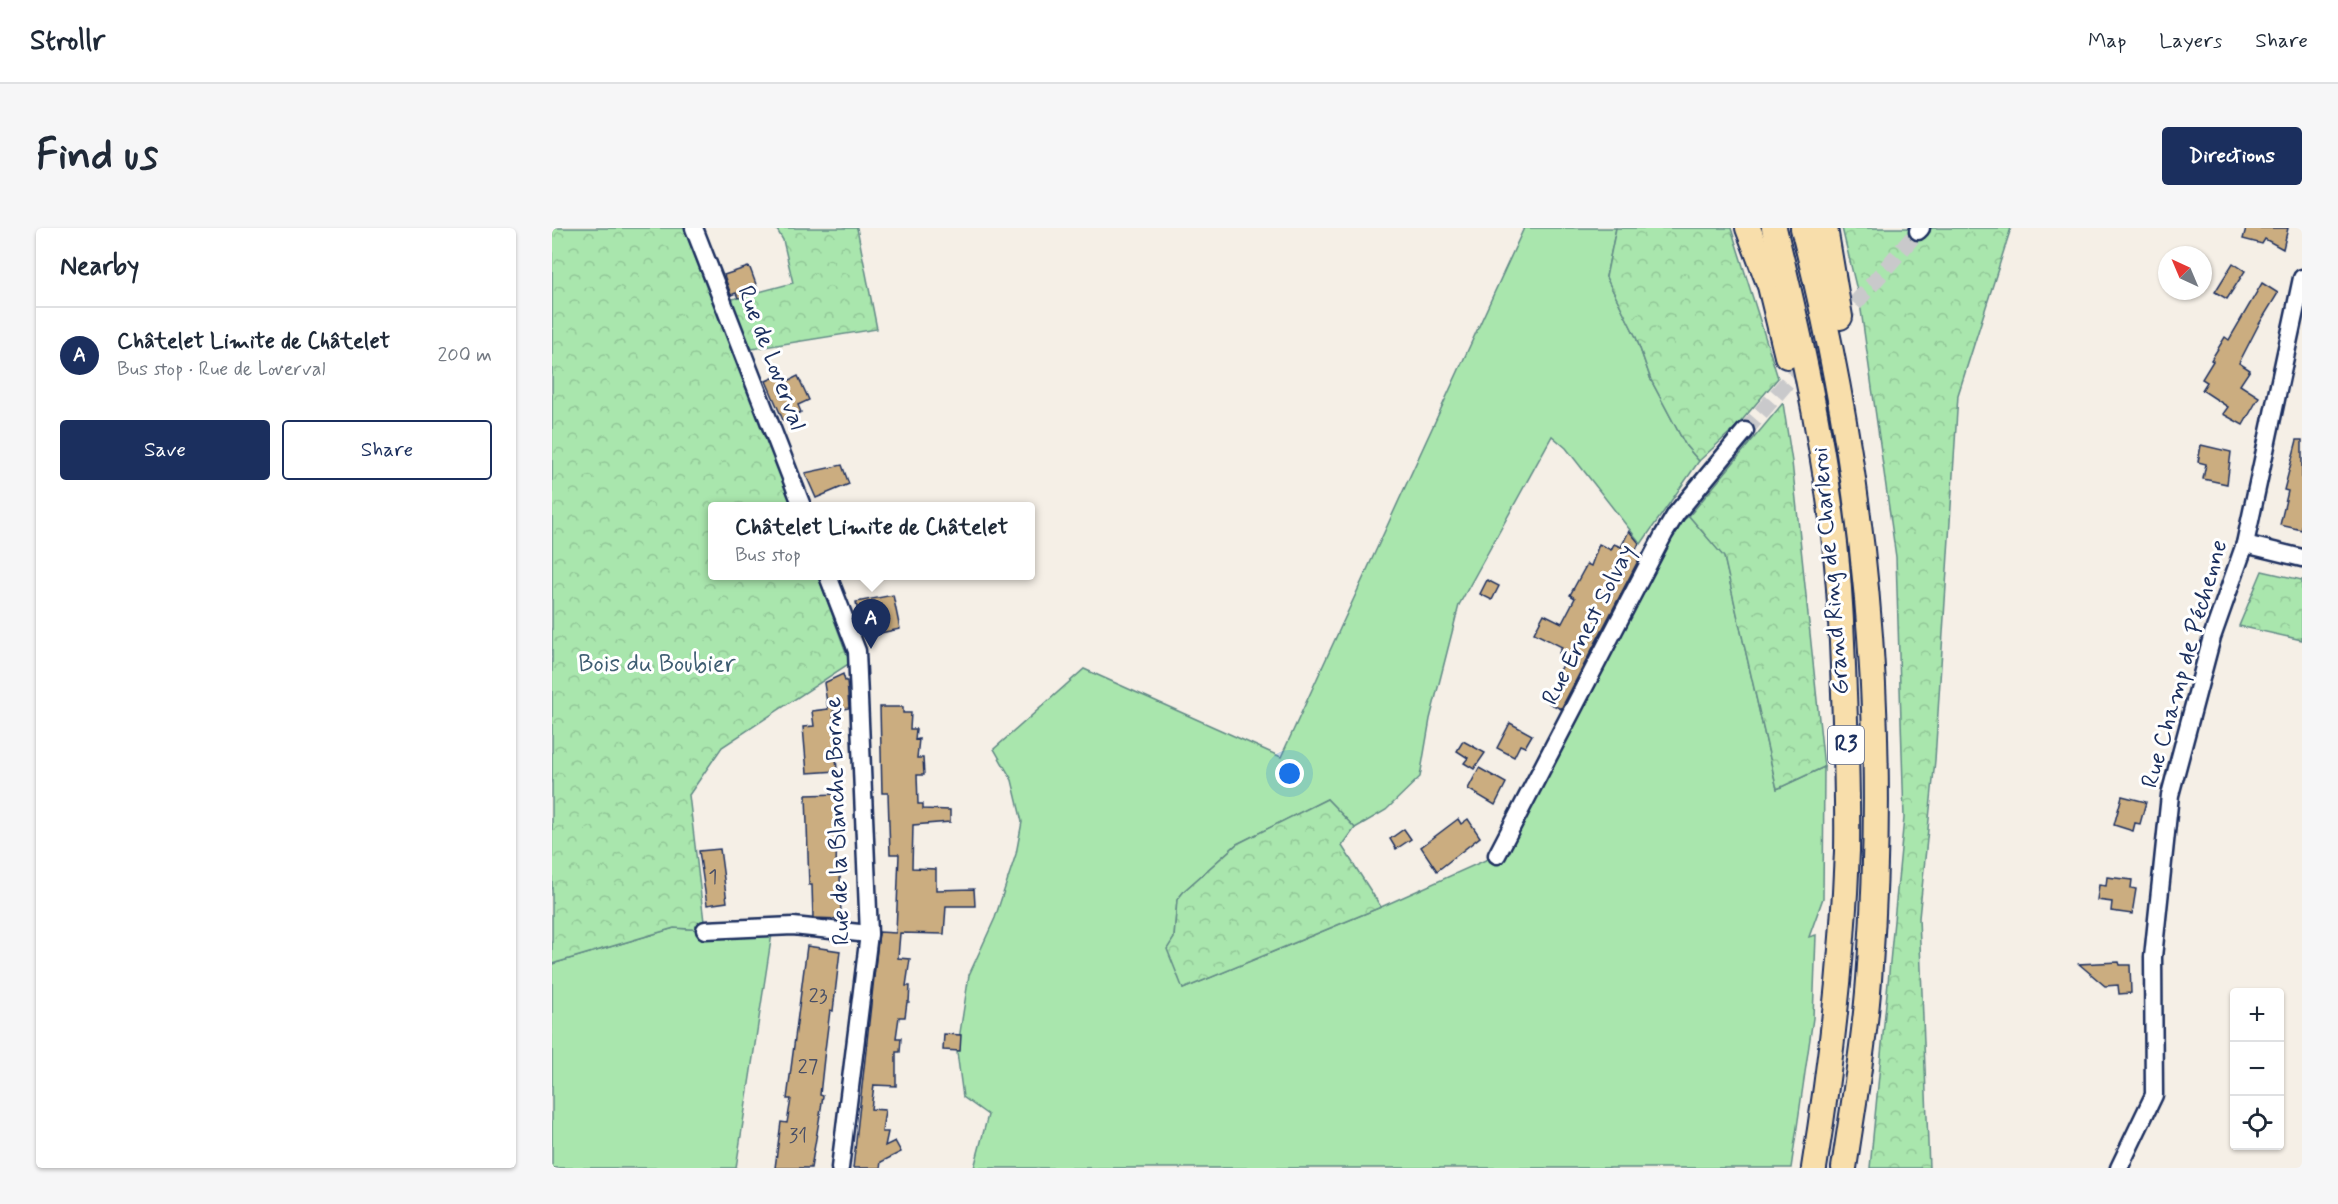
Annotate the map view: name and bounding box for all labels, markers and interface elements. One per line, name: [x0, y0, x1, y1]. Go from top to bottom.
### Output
text: Strollr: [30, 23, 105, 60]
text: Map: [2088, 27, 2126, 55]
text: Layers: [2159, 27, 2222, 55]
text: Share: [2255, 27, 2308, 55]
button: Directions: [2162, 127, 2302, 185]
text: Find us: [36, 129, 158, 184]
north arrow: [2158, 246, 2212, 300]
text: Nearby: [60, 250, 139, 284]
street label: Rue de Loverval: [729, 281, 813, 435]
text: Châtelet Limite de Châtelet: [117, 328, 390, 356]
text: A: [73, 342, 86, 369]
text: 200 m: [437, 342, 492, 369]
text: Bus stop · Rue de Loverval: [117, 356, 325, 383]
button: Save: [60, 420, 270, 480]
button: Share: [282, 420, 492, 480]
street label: Grand Ring de Charleroi: [1805, 446, 1857, 696]
popup: [708, 502, 1035, 580]
text: Châtelet Limite de Châtelet: [735, 514, 1008, 542]
street label: Rue Champ de Péchenne: [2135, 536, 2235, 792]
street label: Rue Ernest Solvay: [1535, 539, 1643, 711]
text: Bus stop: [735, 542, 801, 569]
pin: A: [852, 600, 890, 649]
park label: Bois du Boubier: [578, 649, 736, 680]
street label: Rue de la Blanche Borne: [818, 696, 858, 946]
road number: R3: [1828, 726, 1864, 764]
your location: [1275, 759, 1304, 788]
house number: 1: [708, 863, 718, 891]
house number: 23: [808, 982, 828, 1010]
map controls: [2230, 988, 2284, 1150]
button: +: [2230, 988, 2284, 1042]
button: −: [2230, 1042, 2284, 1096]
house number: 27: [798, 1053, 818, 1081]
button: locate: [2230, 1096, 2284, 1150]
house number: 31: [789, 1122, 807, 1150]

